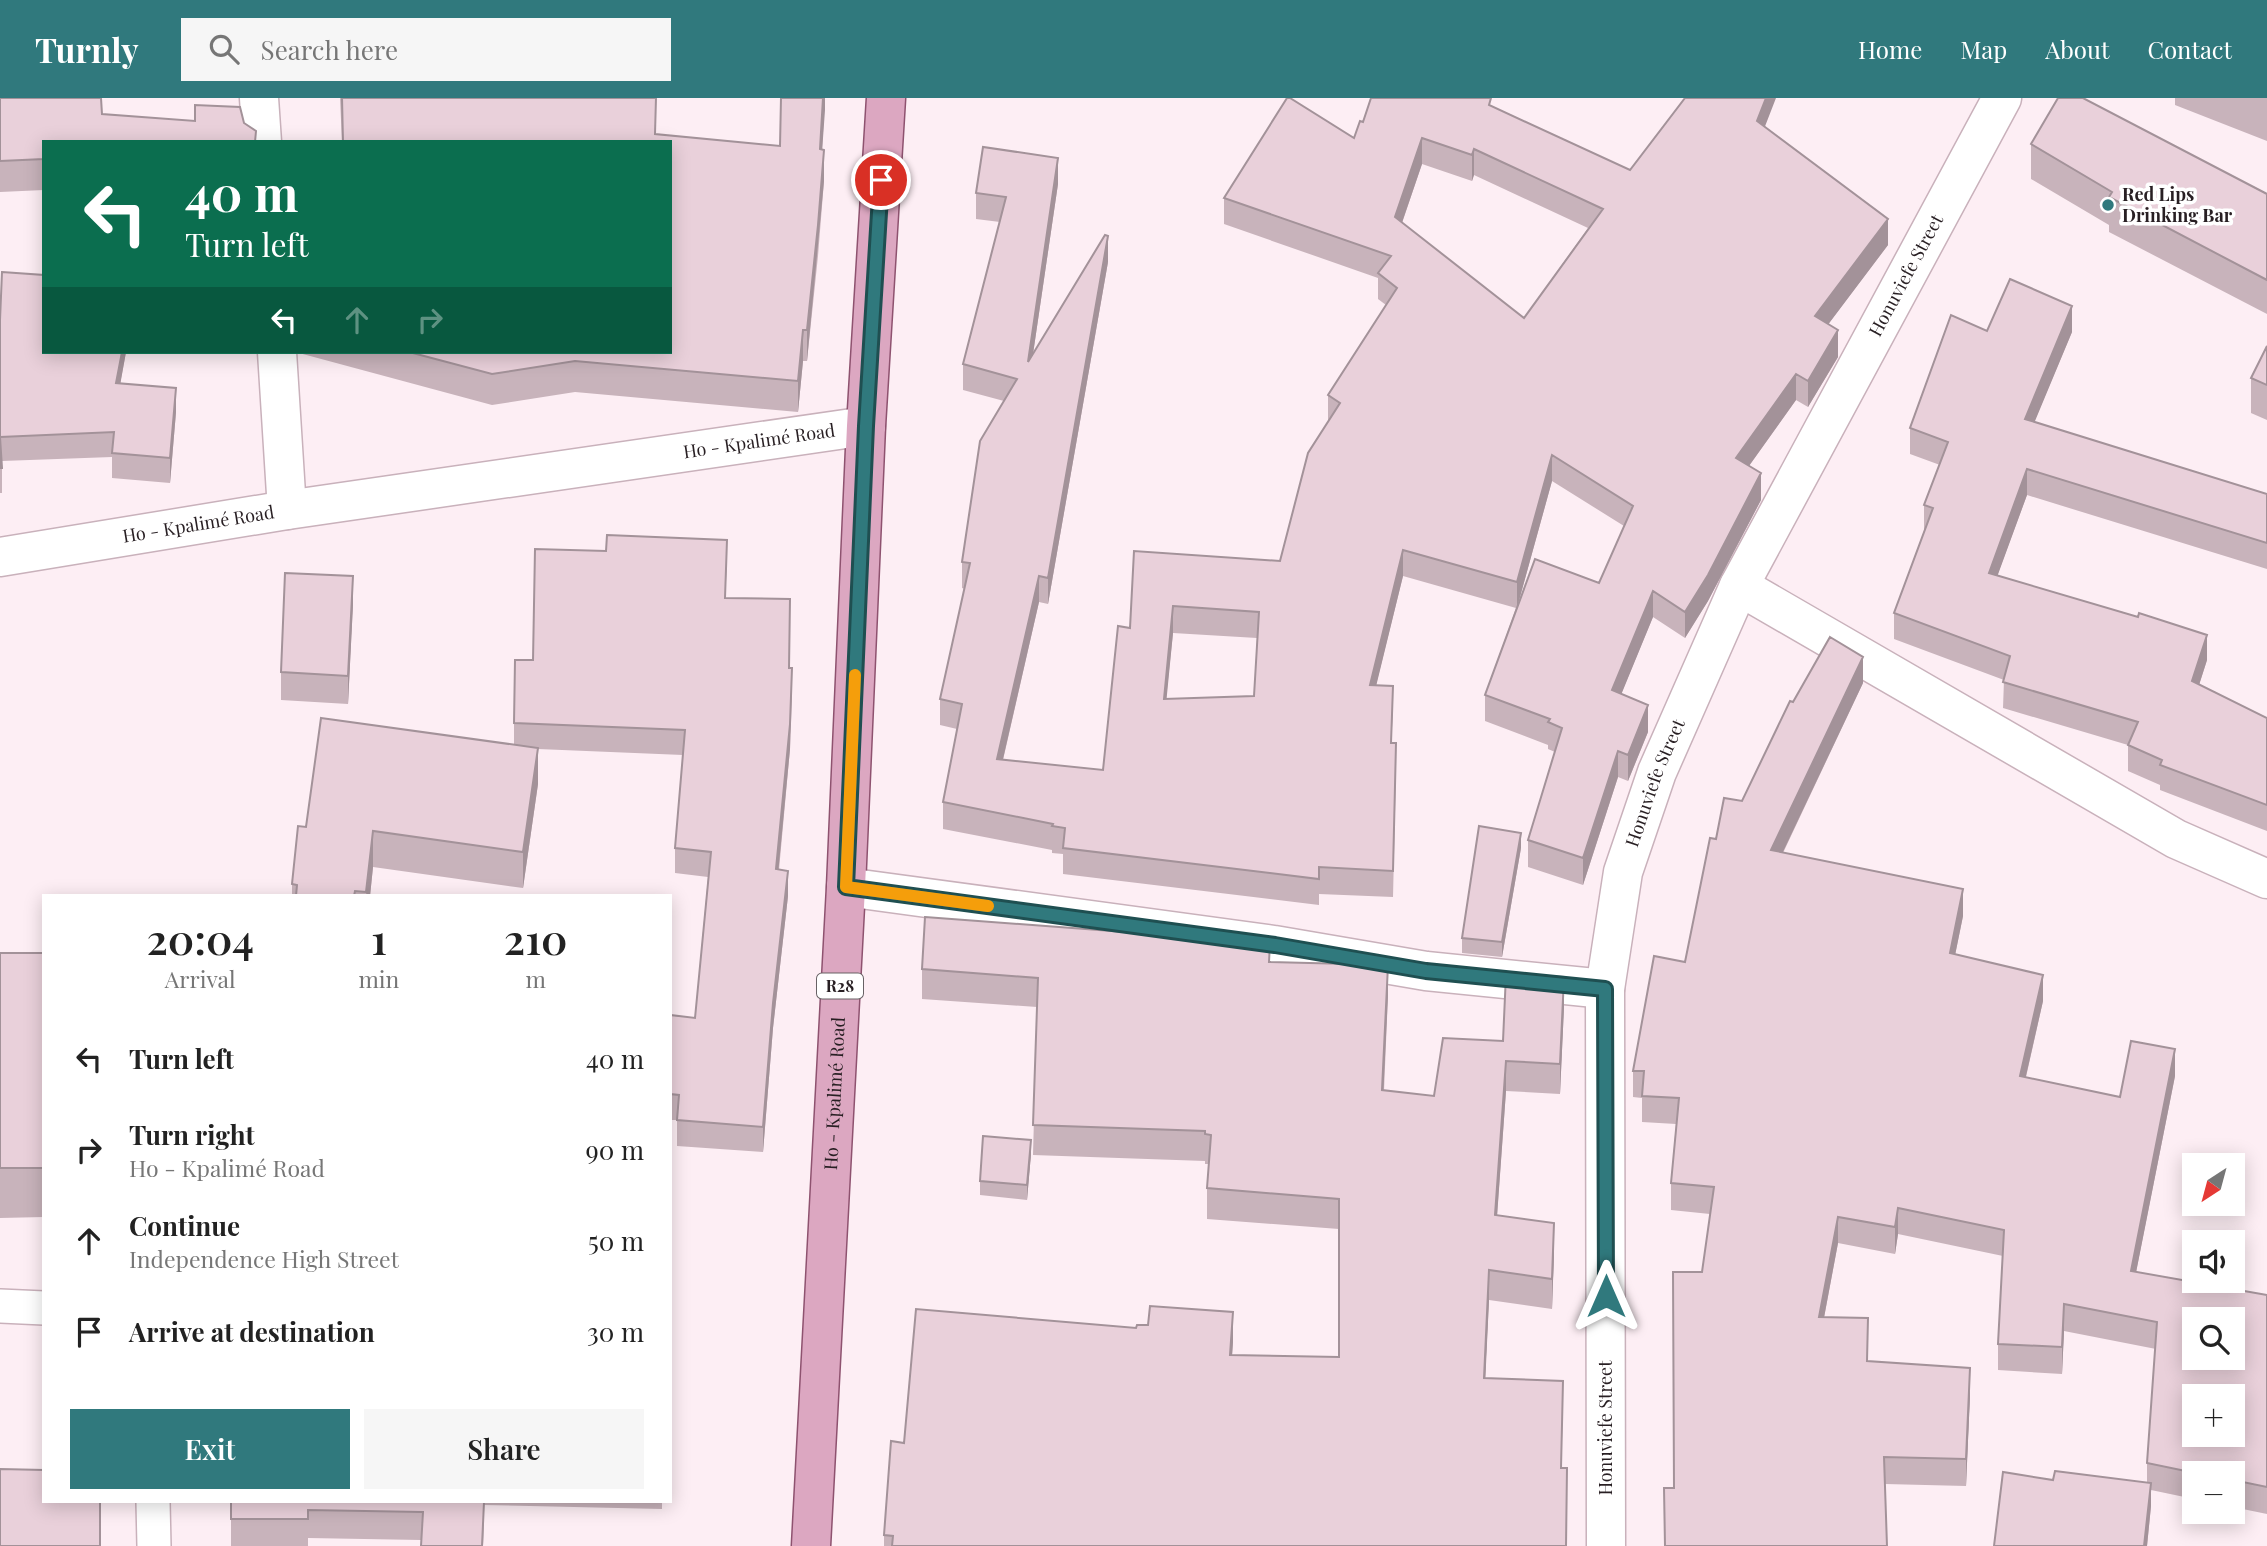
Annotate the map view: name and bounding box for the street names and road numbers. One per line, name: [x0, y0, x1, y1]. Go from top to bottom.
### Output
street label: Honuviefe Street: [1863, 209, 1948, 340]
street label: Ho - Kpalimé Road: [681, 418, 837, 463]
street label: Ho - Kpalimé Road: [121, 499, 276, 548]
street label: Honuviefe Street: [1619, 714, 1690, 850]
road number: R28: [817, 974, 863, 998]
street label: Ho - Kpalimé Road: [818, 1016, 850, 1171]
street label: Honuviefe Street: [1593, 1360, 1617, 1496]

